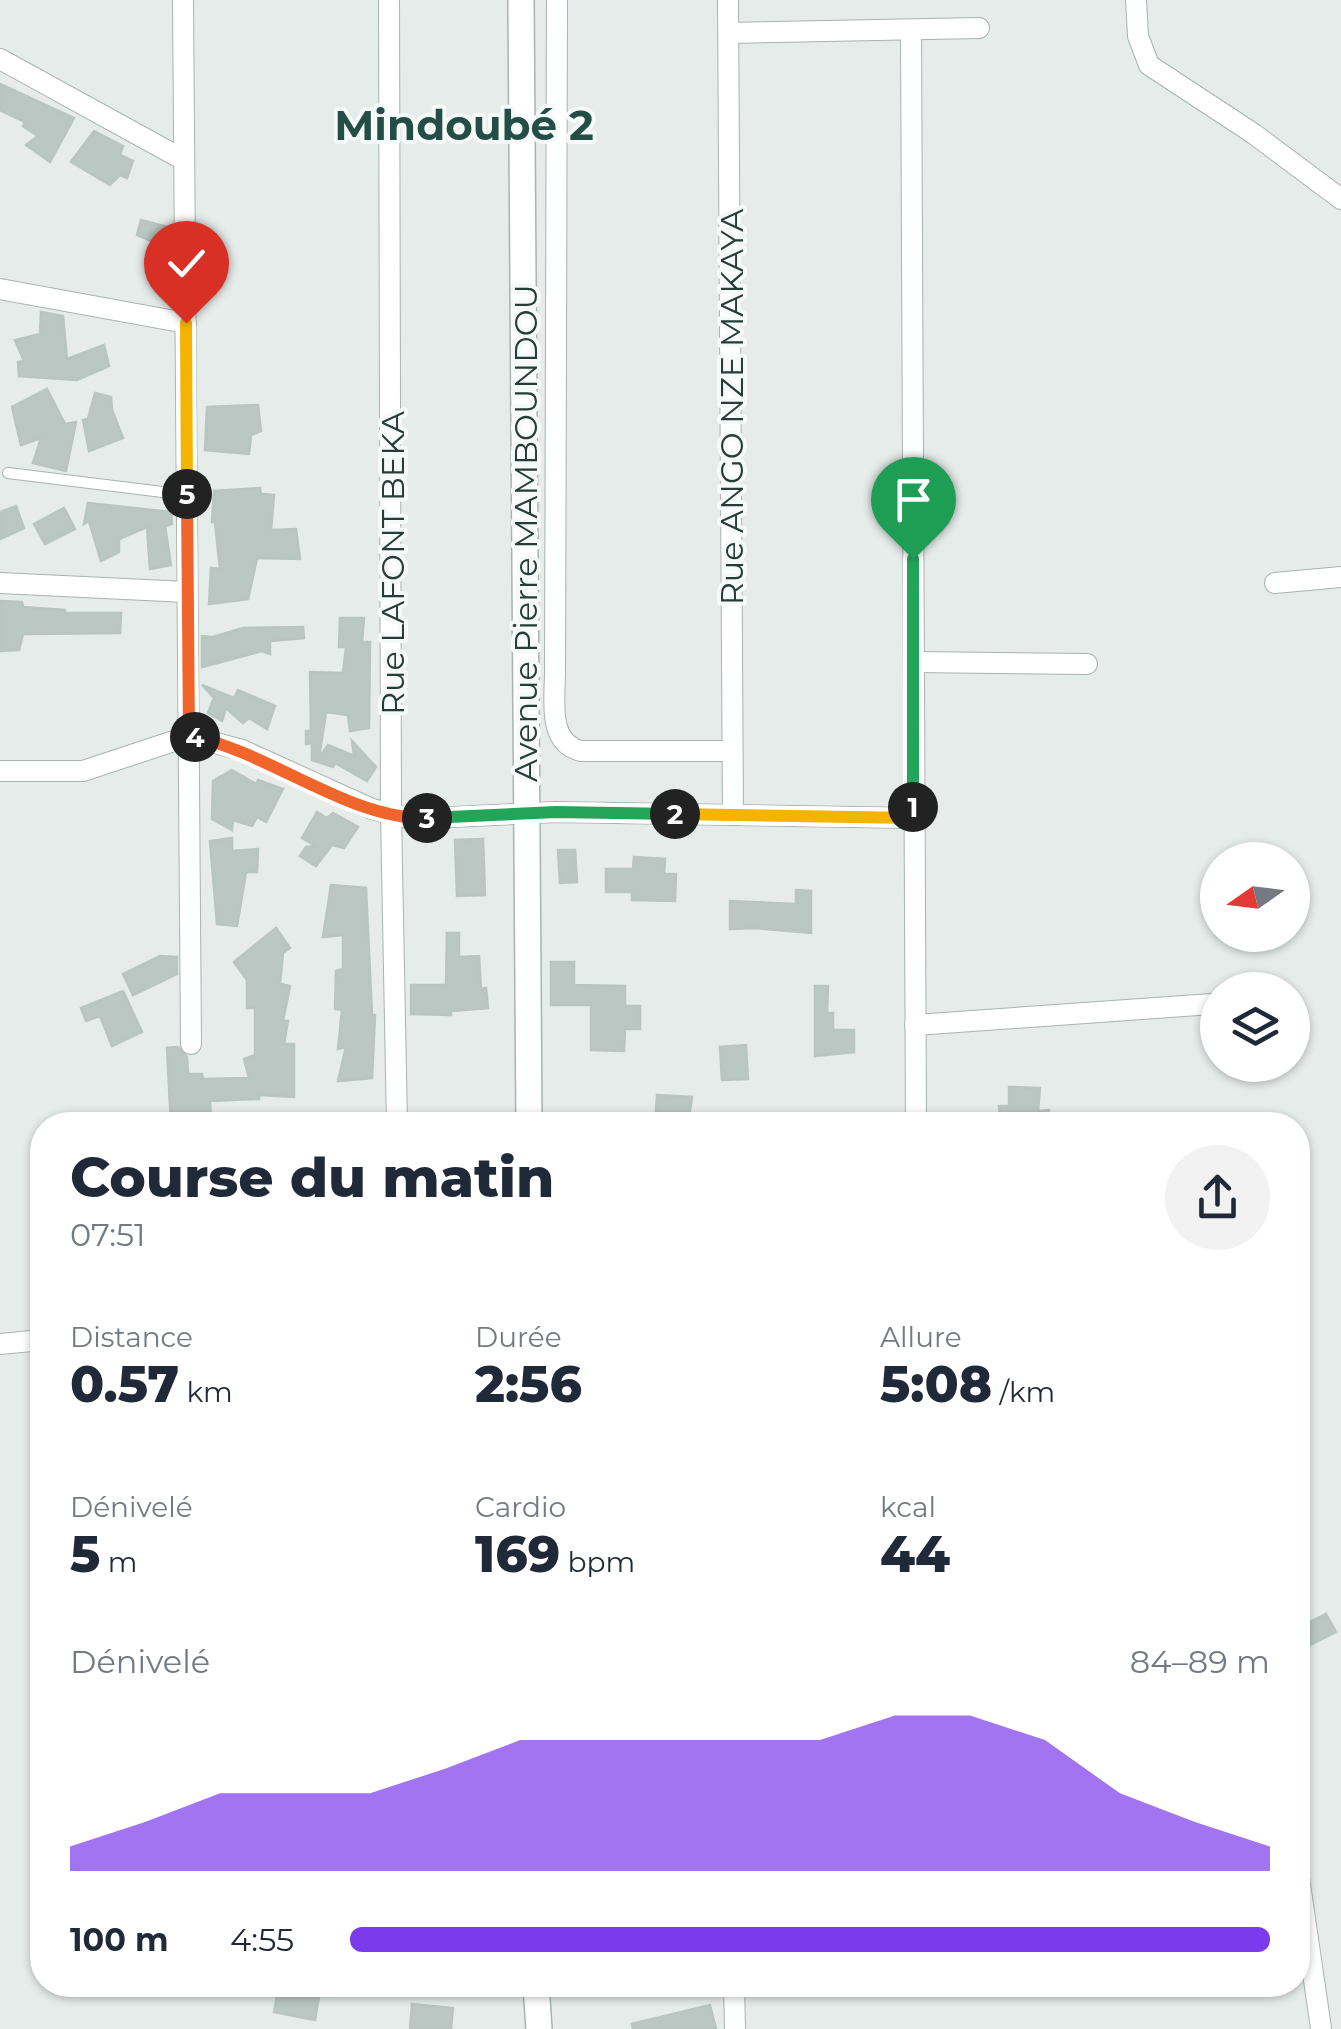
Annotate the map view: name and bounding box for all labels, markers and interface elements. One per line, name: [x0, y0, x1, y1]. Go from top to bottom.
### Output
district label: Mindoubé 2: [334, 99, 594, 151]
street label: Rue ANGO NZE MAKAYA: [712, 209, 751, 605]
pin: [144, 221, 229, 324]
icon: check: [159, 236, 214, 291]
street label: Avenue Pierre MAMBOUNDOU: [506, 284, 545, 782]
street label: Rue LAFONT BEKA: [373, 411, 412, 715]
pin: [871, 457, 956, 560]
pin: 5: [162, 469, 212, 519]
icon: arrive: [886, 472, 941, 527]
text: 5: [179, 477, 195, 511]
pin: 4: [170, 712, 220, 762]
text: 4: [185, 720, 205, 754]
pin: 1: [888, 782, 938, 832]
pin: 2: [650, 789, 700, 839]
text: 1: [908, 790, 918, 824]
pin: 3: [402, 793, 452, 843]
text: 2: [667, 797, 683, 831]
text: 3: [419, 801, 435, 835]
north arrow: [1200, 842, 1310, 952]
map controls: [1200, 842, 1310, 1082]
button: layers: [1200, 972, 1310, 1082]
text: Course du matin: [70, 1144, 554, 1211]
button: share: [1165, 1145, 1270, 1250]
text: 07:51: [70, 1215, 146, 1254]
text: Distance: [70, 1320, 193, 1354]
text: Durée: [475, 1320, 562, 1354]
text: Allure: [880, 1320, 962, 1354]
text: 0.57: [70, 1354, 179, 1415]
text: 2:56: [475, 1354, 582, 1415]
text: 5:08: [880, 1354, 992, 1415]
text: km: [179, 1375, 233, 1409]
text: /km: [992, 1375, 1055, 1409]
text: Dénivelé: [70, 1490, 193, 1524]
text: Cardio: [475, 1490, 566, 1524]
text: kcal: [880, 1490, 936, 1524]
text: 5: [70, 1524, 100, 1585]
text: 169: [475, 1524, 560, 1585]
text: 44: [880, 1524, 950, 1585]
text: m: [100, 1545, 137, 1579]
text: bpm: [560, 1545, 635, 1579]
text: Dénivelé: [70, 1642, 210, 1681]
text: 84–89 m: [1130, 1642, 1270, 1681]
text: 100 m: [70, 1920, 169, 1959]
text: 4:55: [230, 1920, 294, 1959]

